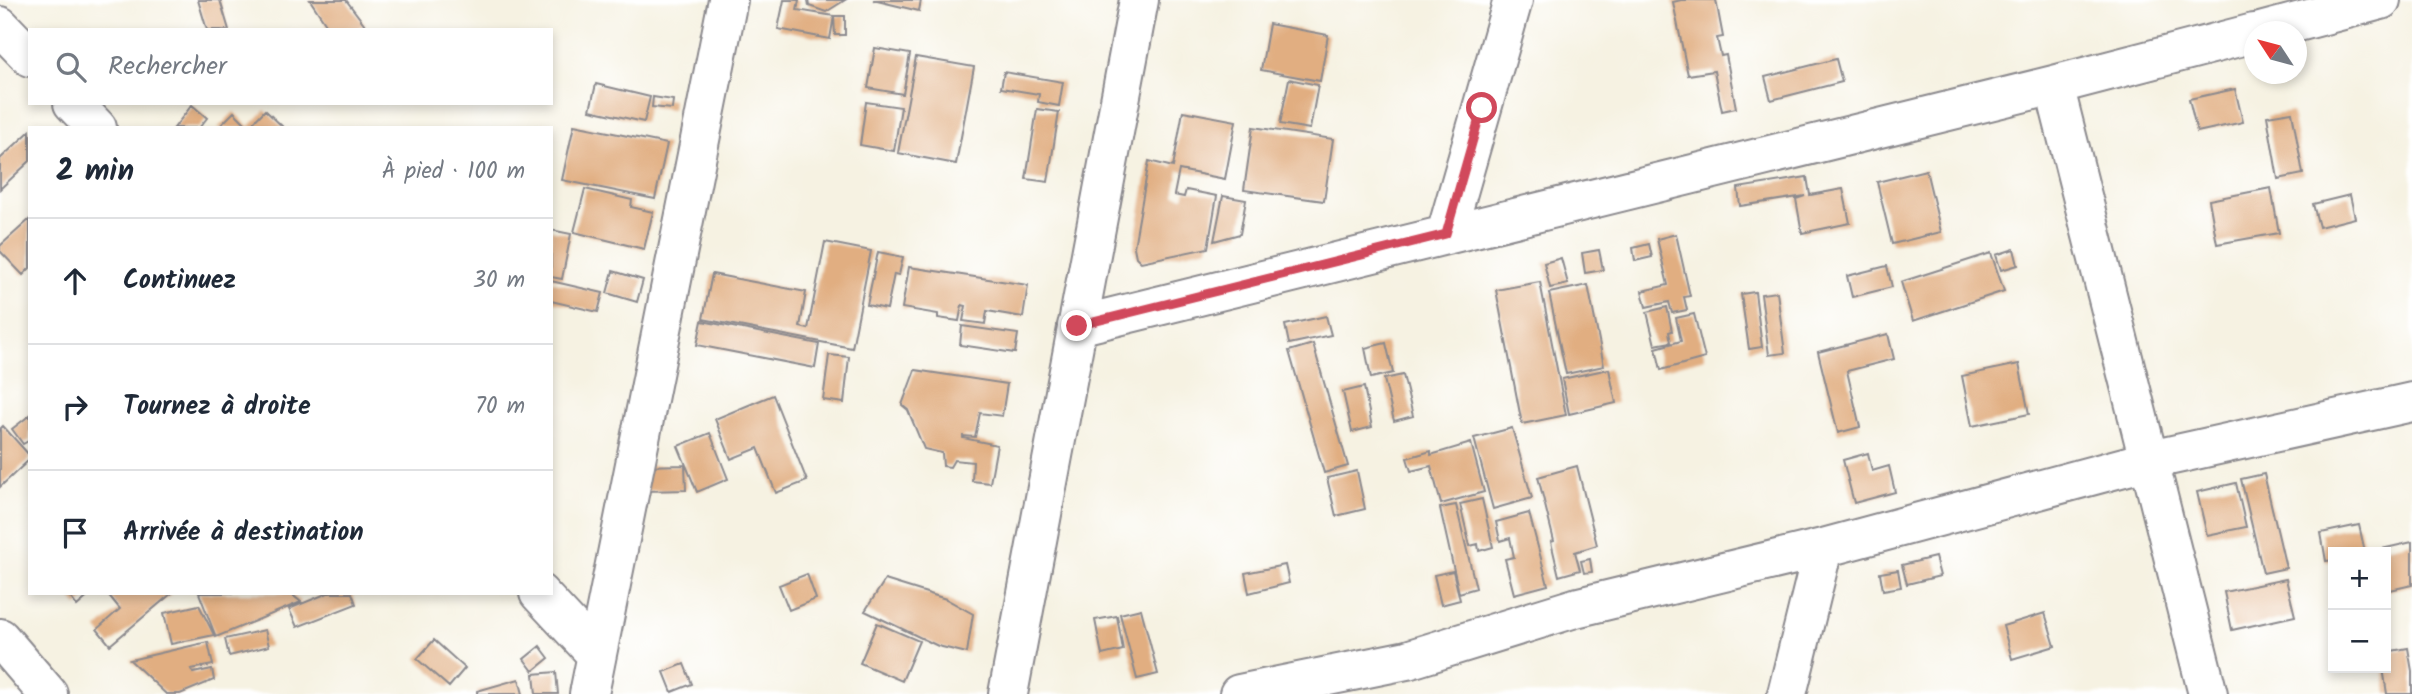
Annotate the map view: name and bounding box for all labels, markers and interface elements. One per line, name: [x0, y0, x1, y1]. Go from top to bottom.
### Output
north arrow: [2244, 21, 2307, 84]
search box: [28, 28, 553, 105]
text: Rechercher: [108, 46, 227, 88]
icon: search: [52, 48, 90, 86]
route start: [1466, 92, 1497, 123]
text: 2 min: [56, 148, 134, 196]
text: À pied · 100 m: [382, 154, 525, 190]
text: Continuez: [123, 260, 236, 302]
icon: ahead: [56, 262, 94, 300]
text: 30 m: [473, 263, 525, 299]
route end: [1061, 310, 1092, 341]
text: Tournez à droite: [123, 386, 311, 428]
icon: right: [56, 388, 94, 426]
text: 70 m: [475, 389, 525, 425]
text: Arrivée à destination: [123, 512, 364, 554]
icon: arrive: [56, 514, 94, 552]
map controls: [2328, 547, 2391, 673]
button: +: [2328, 547, 2391, 610]
button: −: [2328, 610, 2391, 673]

